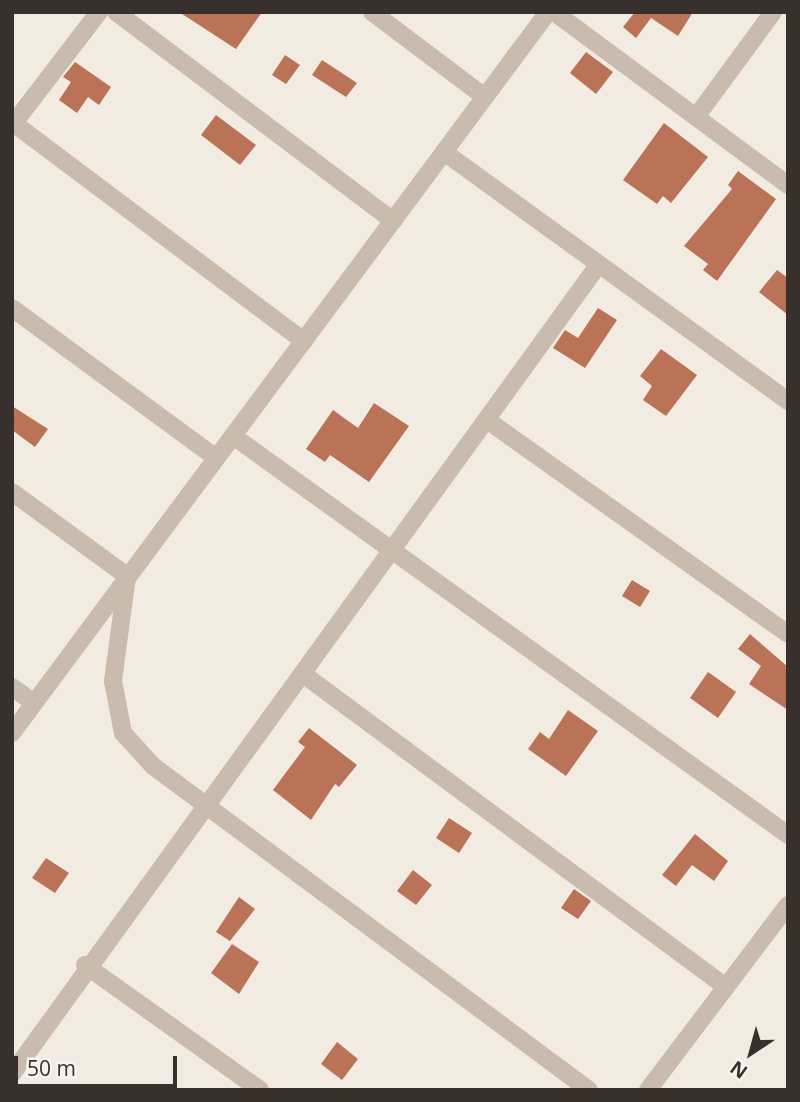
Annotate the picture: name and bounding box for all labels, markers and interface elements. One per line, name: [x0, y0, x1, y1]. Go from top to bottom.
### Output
north arrow: [716, 1018, 786, 1088]
scale bar: [18, 1042, 180, 1086]
text: 50 m: [27, 1054, 76, 1082]
text: N: [725, 1055, 753, 1085]

